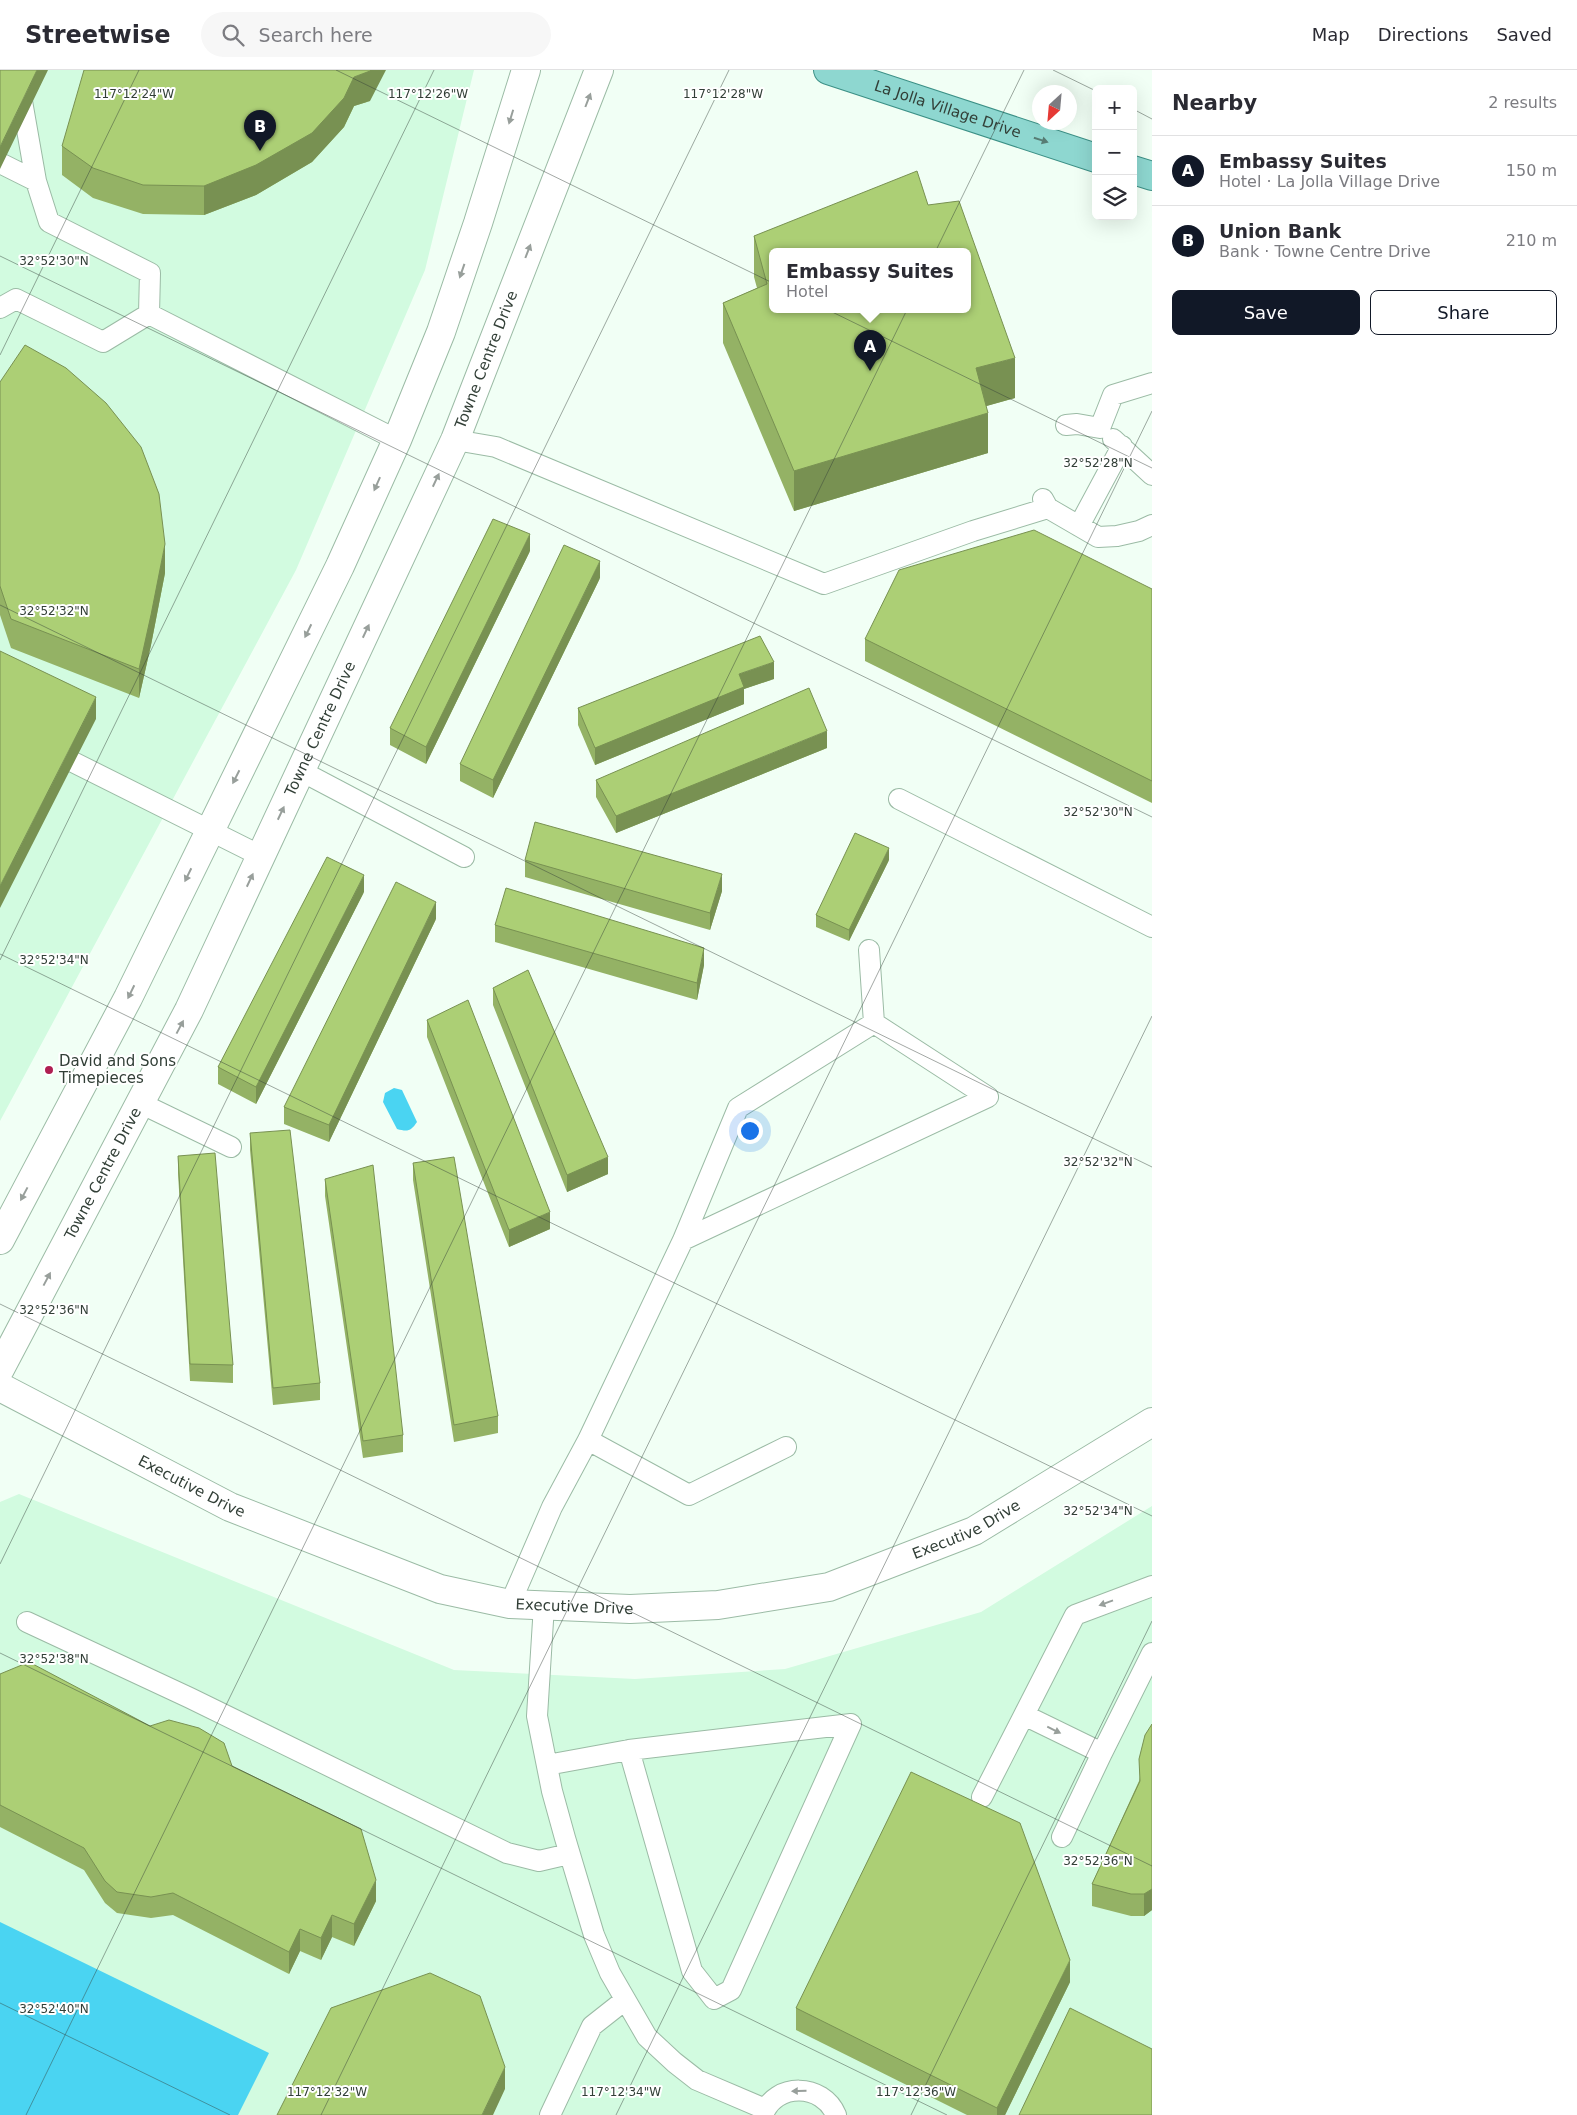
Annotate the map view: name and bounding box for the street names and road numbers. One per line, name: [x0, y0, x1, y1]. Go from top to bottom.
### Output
street label: La Jolla Village Drive: [872, 77, 1023, 142]
street label: Towne Centre Drive: [451, 288, 521, 432]
street label: Towne Centre Drive: [281, 659, 359, 800]
street label: Towne Centre Drive: [60, 1104, 145, 1243]
street label: Executive Drive: [135, 1452, 248, 1521]
street label: Executive Drive: [910, 1496, 1023, 1563]
street label: Executive Drive: [515, 1595, 634, 1618]

